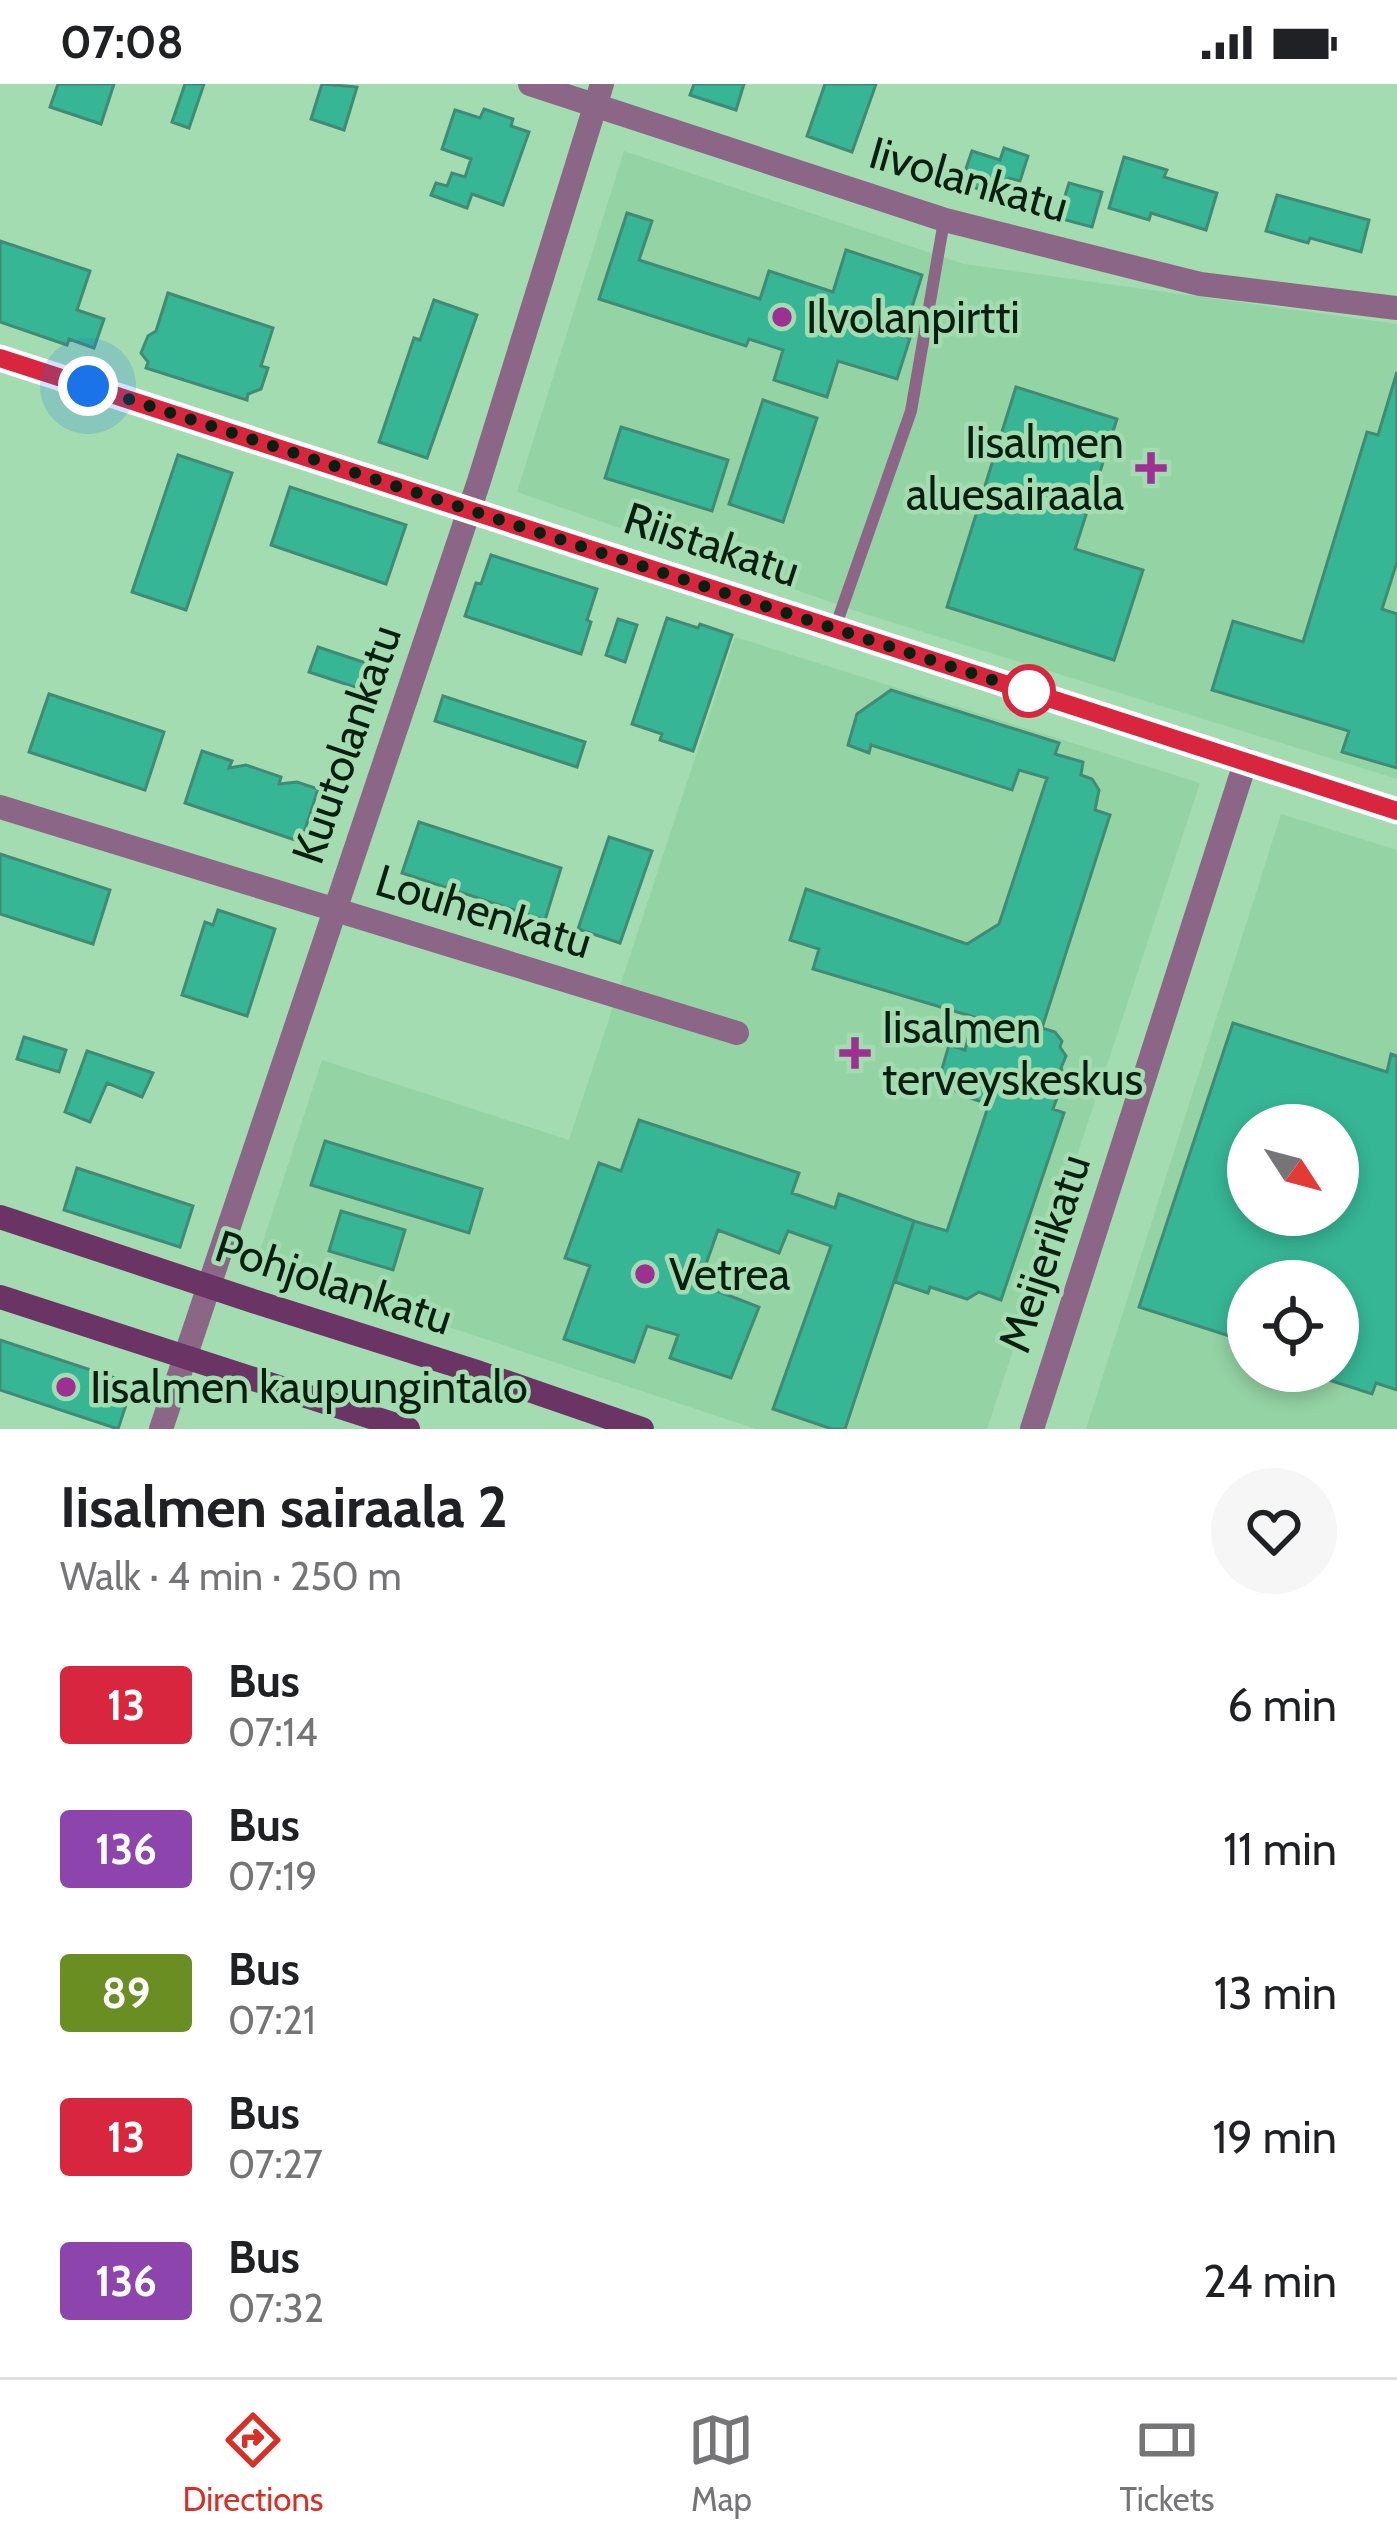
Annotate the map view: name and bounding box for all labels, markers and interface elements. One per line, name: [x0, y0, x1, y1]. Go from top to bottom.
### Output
text: 07:08: [60, 15, 184, 69]
street label: Iivolankatu: [863, 125, 1075, 233]
place label: Ilvolanpirtti: [806, 290, 1020, 344]
marker: Ilvolanpirtti: [769, 304, 795, 330]
your location: [58, 356, 118, 416]
place label: Iisalmen aluesairaala: [906, 415, 1124, 521]
marker: Iisalmen aluesairaala: [1135, 452, 1167, 484]
street label: Riistakatu: [618, 490, 806, 598]
street label: Kuutolankatu: [280, 618, 412, 870]
unlabelled marker: [1004, 666, 1054, 716]
street label: Louhenkatu: [370, 853, 598, 969]
place label: Iisalmen terveyskeskus: [882, 1000, 1143, 1106]
marker: Iisalmen terveyskeskus: [839, 1037, 871, 1069]
north arrow: [1227, 1104, 1359, 1236]
map controls: [1227, 1104, 1359, 1392]
street label: Meijerikatu: [987, 1147, 1101, 1359]
street label: Pohjolankatu: [209, 1218, 459, 1346]
place label: Vetrea: [669, 1247, 791, 1301]
button: locate: [1227, 1260, 1359, 1392]
marker: Vetrea: [632, 1261, 658, 1287]
place label: Iisalmen kaupungintalo: [90, 1360, 528, 1414]
marker: Iisalmen kaupungintalo: [53, 1374, 79, 1400]
button: heart: [1211, 1468, 1337, 1594]
text: Iisalmen sairaala 2: [60, 1472, 508, 1541]
text: Walk · 4 min · 250 m: [60, 1552, 402, 1600]
text: Bus: [228, 1654, 300, 1708]
text: 6 min: [1227, 1678, 1337, 1732]
text: 13: [107, 1679, 145, 1731]
text: 07:14: [228, 1708, 318, 1756]
text: Bus: [228, 1798, 300, 1852]
text: 11 min: [1223, 1822, 1337, 1876]
text: 136: [95, 1823, 157, 1875]
text: 07:19: [228, 1852, 317, 1900]
text: Bus: [228, 1942, 300, 1996]
text: 13 min: [1214, 1966, 1337, 2020]
text: 89: [102, 1967, 150, 2019]
text: 07:21: [228, 1996, 316, 2044]
text: Bus: [228, 2086, 300, 2140]
text: 19 min: [1212, 2110, 1337, 2164]
text: 13: [107, 2111, 145, 2163]
text: 07:27: [228, 2140, 323, 2188]
text: Bus: [228, 2230, 300, 2284]
text: 24 min: [1203, 2254, 1337, 2308]
text: 136: [95, 2255, 157, 2307]
text: 07:32: [228, 2284, 324, 2332]
tab: Directions: [182, 2407, 324, 2519]
tab: Map: [688, 2407, 754, 2519]
tab: Tickets: [1119, 2407, 1214, 2519]

